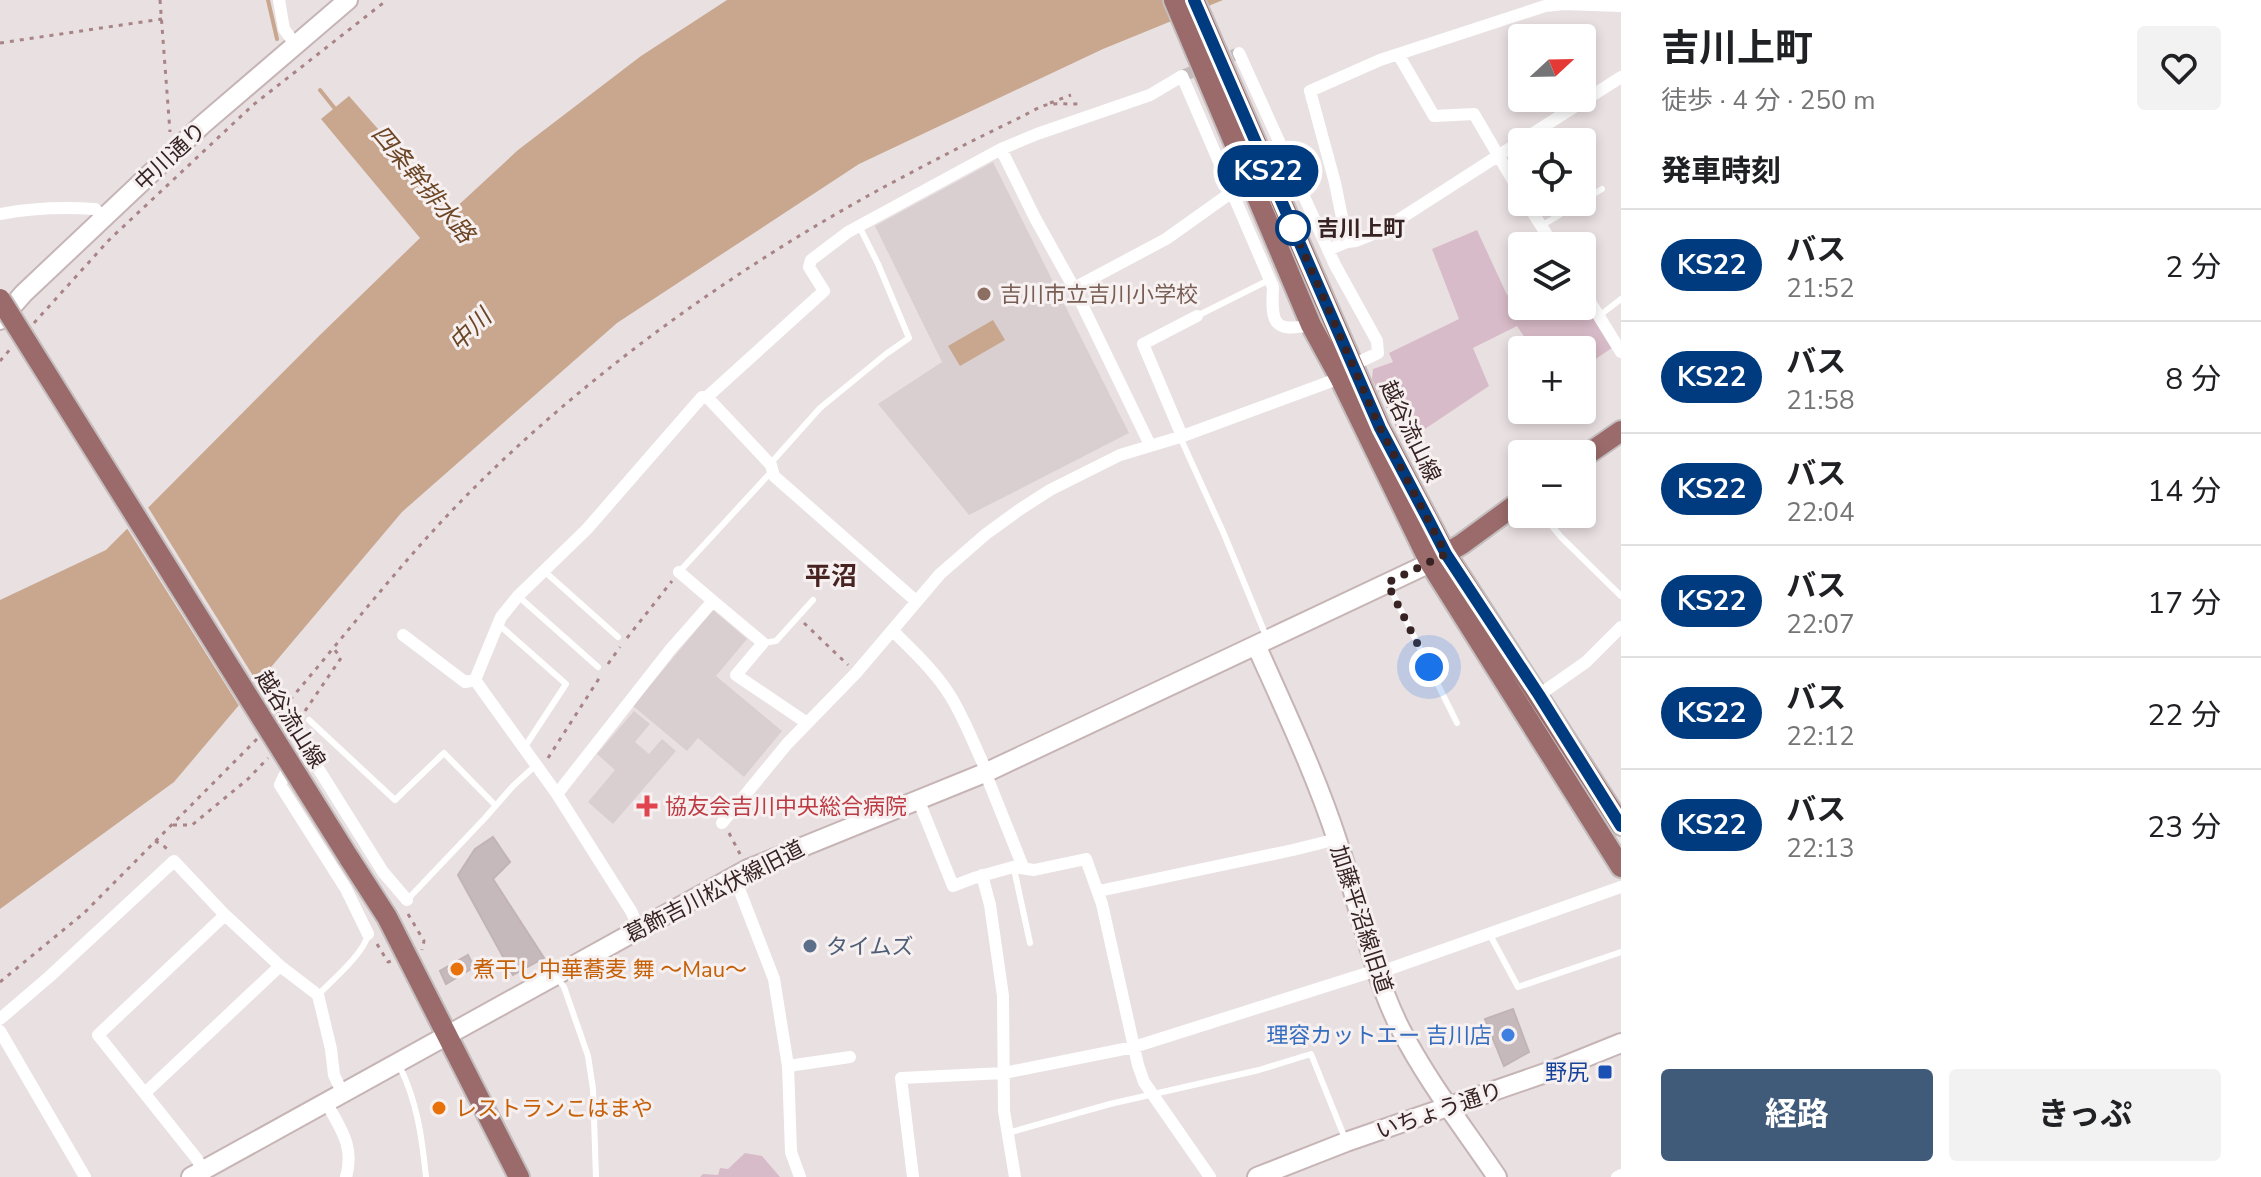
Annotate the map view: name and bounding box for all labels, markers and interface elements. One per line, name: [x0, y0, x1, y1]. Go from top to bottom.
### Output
text: 吉川上町: [1661, 23, 1813, 74]
north arrow: [1508, 24, 1596, 112]
map controls: [1508, 24, 1596, 528]
button: heart: [2137, 26, 2221, 110]
text: 徒歩 · 4 分 · 250 m: [1661, 83, 1876, 118]
street label: 中川通り: [128, 116, 213, 198]
water label: 四条幹排水路: [364, 119, 483, 251]
button: locate: [1508, 128, 1596, 216]
line badge: KS22: [1212, 145, 1324, 197]
text: 発車時刻: [1661, 151, 1781, 192]
text: KS22: [1233, 152, 1303, 190]
marker: 吉川上町: [1276, 211, 1310, 245]
place label: 吉川上町: [1317, 214, 1405, 244]
text: バス: [1786, 230, 1846, 271]
button: layers: [1508, 232, 1596, 320]
text: KS22: [1677, 246, 1746, 284]
text: 2 分: [2165, 247, 2221, 288]
text: 21:52: [1786, 271, 1855, 306]
place label: 吉川市立吉川小学校: [1000, 280, 1198, 310]
marker: 吉川市立吉川小学校: [975, 285, 993, 303]
water label: 中川: [442, 300, 500, 358]
button: +: [1508, 336, 1596, 424]
text: バス: [1786, 342, 1846, 383]
text: KS22: [1677, 358, 1746, 396]
text: 8 分: [2165, 359, 2221, 400]
street label: 越谷流山線: [1373, 375, 1448, 487]
text: 21:58: [1786, 383, 1855, 418]
button: −: [1508, 440, 1596, 528]
text: バス: [1786, 454, 1846, 495]
text: KS22: [1677, 470, 1746, 508]
text: 14 分: [2147, 471, 2221, 512]
text: 22:04: [1786, 495, 1855, 530]
district label: 平沼: [805, 559, 857, 594]
text: バス: [1786, 566, 1846, 607]
text: KS22: [1677, 582, 1746, 620]
text: 17 分: [2147, 583, 2221, 624]
text: 22:07: [1786, 607, 1855, 642]
your location: [1409, 647, 1449, 687]
street label: 越谷流山線: [248, 665, 332, 774]
text: バス: [1786, 678, 1846, 719]
text: KS22: [1677, 694, 1746, 732]
text: 22 分: [2147, 695, 2221, 736]
text: 22:12: [1786, 719, 1855, 754]
text: バス: [1786, 790, 1846, 831]
place label: 協友会吉川中央総合病院: [665, 792, 907, 822]
marker: 協友会吉川中央総合病院: [636, 795, 658, 817]
text: KS22: [1677, 806, 1746, 844]
text: 23 分: [2147, 807, 2221, 848]
text: 22:13: [1786, 831, 1855, 866]
street label: 葛飾吉川松伏線旧道: [619, 834, 809, 950]
street label: 加藤平沼線旧道: [1323, 841, 1399, 997]
place label: タイムズ: [826, 932, 914, 962]
marker: タイムズ: [801, 937, 819, 955]
place label: 煮干し中華蕎麦 舞 〜Mau〜: [473, 955, 747, 985]
marker: 煮干し中華蕎麦 舞 〜Mau〜: [448, 960, 466, 978]
place label: 理容カットエー 吉川店: [1266, 1021, 1492, 1051]
marker: 理容カットエー 吉川店: [1499, 1026, 1517, 1044]
place label: 野尻: [1545, 1058, 1589, 1088]
marker: 野尻: [1596, 1063, 1614, 1081]
button: 経路: [1661, 1069, 1933, 1161]
button: きっぷ: [1949, 1069, 2221, 1161]
street label: いちょう通り: [1372, 1075, 1507, 1147]
place label: レストランこはまや: [455, 1094, 653, 1124]
marker: レストランこはまや: [430, 1099, 448, 1117]

